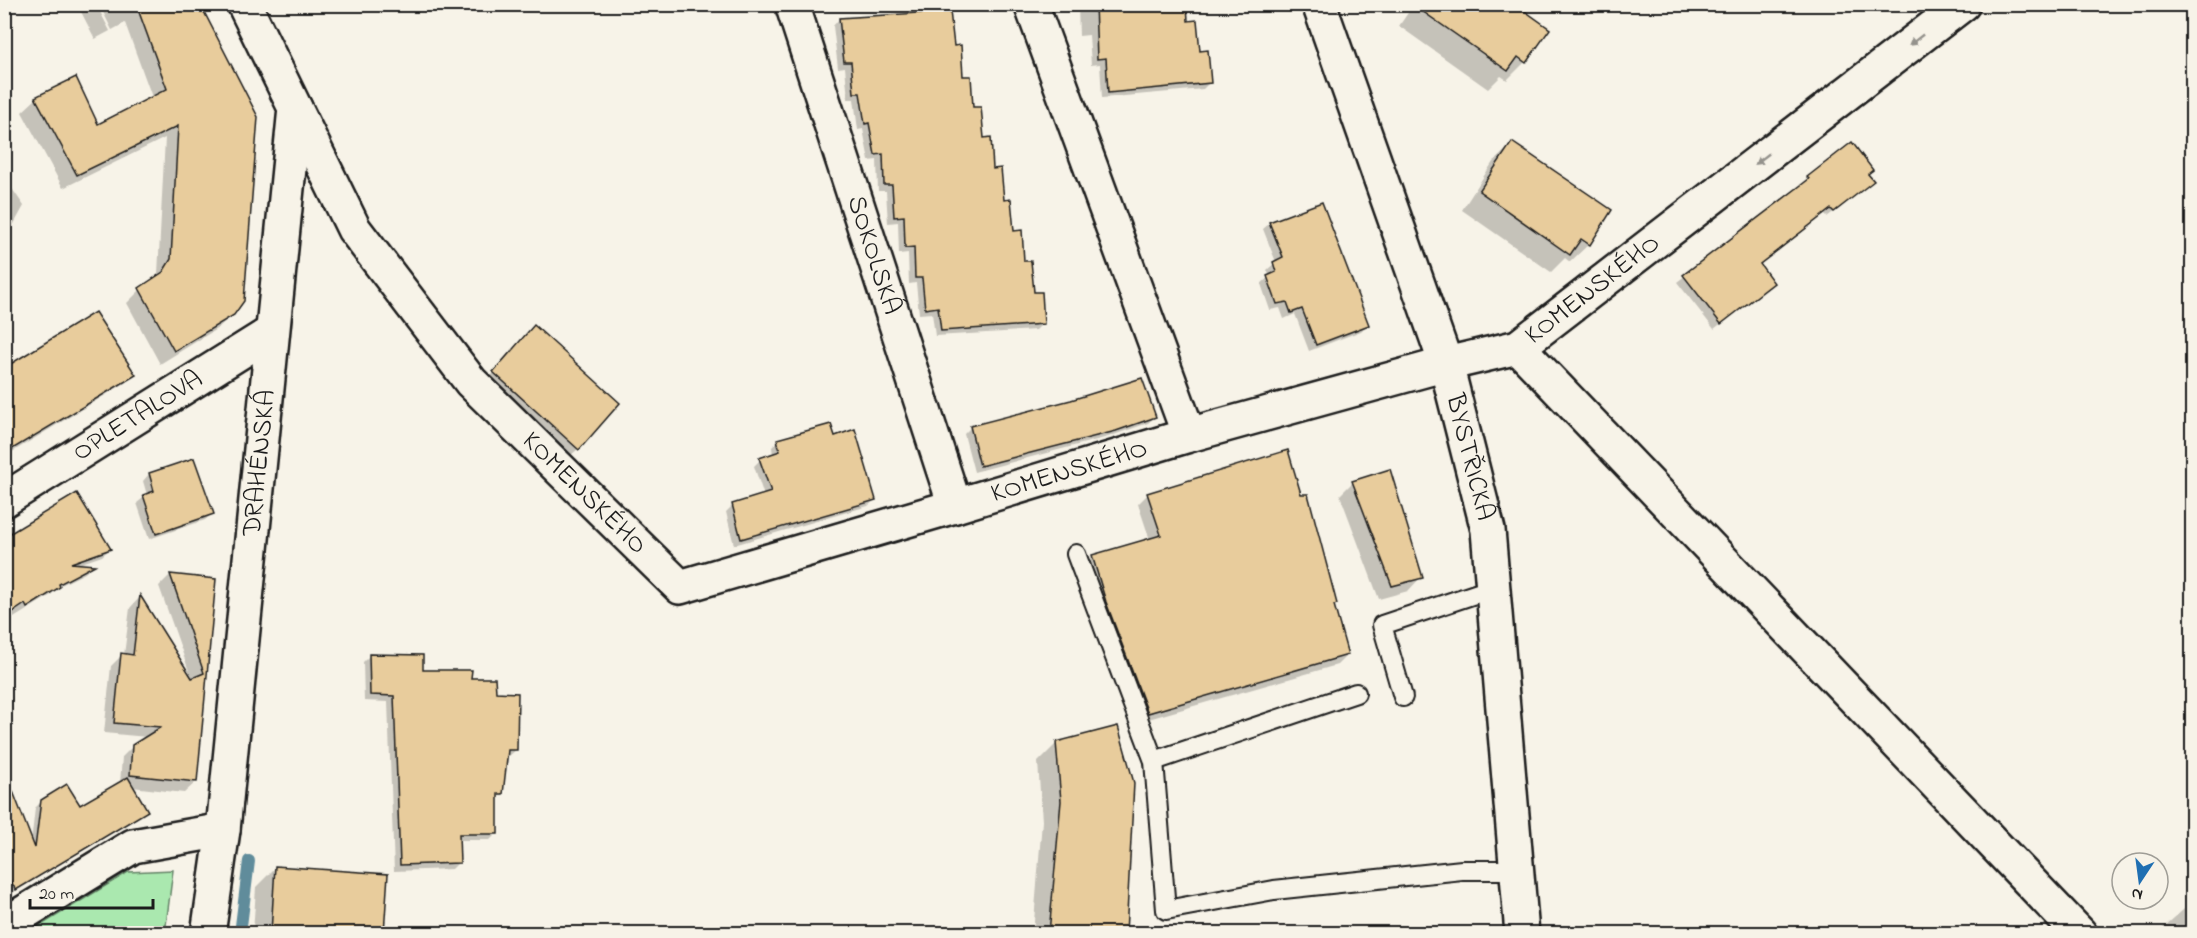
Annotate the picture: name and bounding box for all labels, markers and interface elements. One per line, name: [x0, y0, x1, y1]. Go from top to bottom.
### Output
one-way arrow: [1909, 34, 1924, 46]
one-way arrow: [1754, 153, 1770, 166]
street label: SOKOLSKÁ: [836, 191, 911, 320]
street label: KOMENSKÉHO: [1516, 225, 1669, 354]
street label: OPLETALOVA: [65, 360, 211, 472]
street label: DRAHÉNSKÁ: [233, 388, 286, 539]
street label: BYSTŘICKÁ: [1435, 389, 1504, 525]
street label: KOMENSKÉHO: [513, 422, 656, 564]
street label: KOMENSKÉHO: [986, 429, 1152, 514]
north arrow: [2110, 851, 2170, 911]
scale bar: [30, 872, 153, 910]
text: N: [2129, 881, 2145, 907]
text: 20 m: [39, 882, 74, 908]

